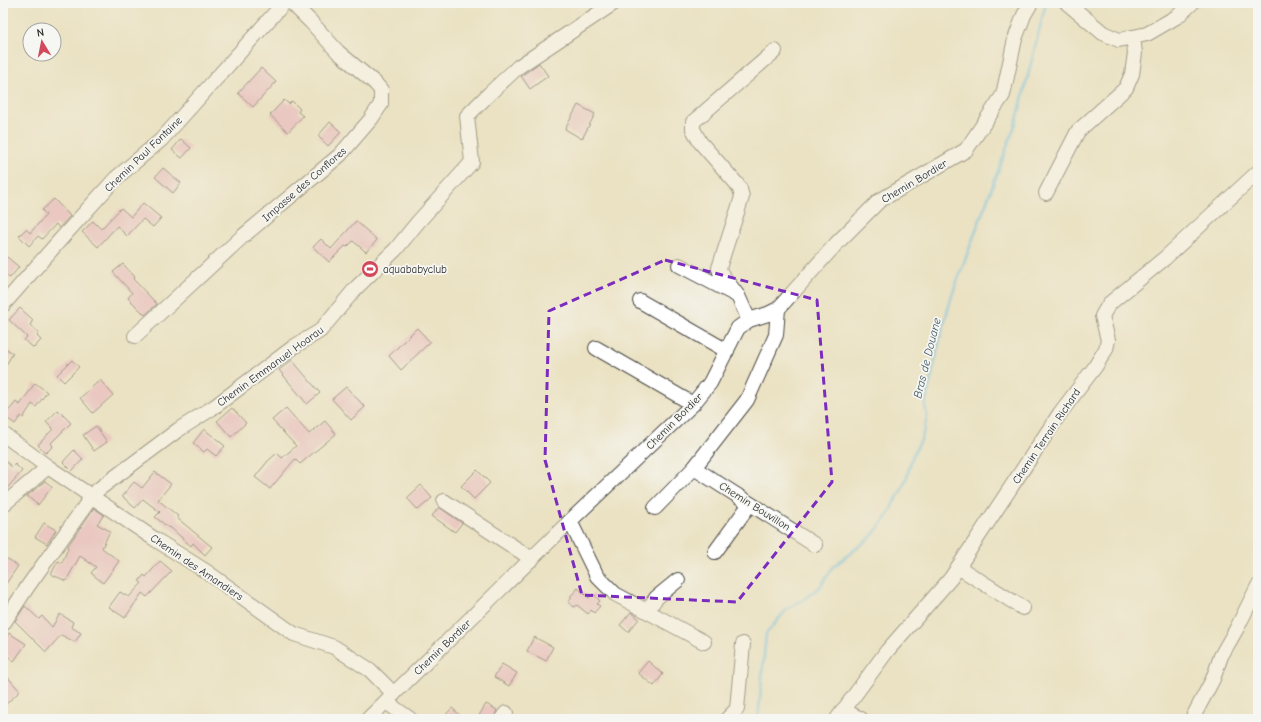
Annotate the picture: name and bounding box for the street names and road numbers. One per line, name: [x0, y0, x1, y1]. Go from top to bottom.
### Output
street label: Chemin Paul Fontaine: [102, 114, 185, 195]
street label: Impasse des Conflores: [260, 144, 349, 224]
street label: Chemin Bordier: [879, 156, 950, 206]
street label: Chemin Emmanuel Hoarau: [215, 323, 326, 409]
street label: Chemin Terrain Richard: [1010, 386, 1083, 486]
street label: Chemin Bordier: [643, 390, 706, 452]
street label: Chemin Bouvillon: [717, 479, 793, 534]
street label: Chemin des Amandiers: [148, 532, 246, 604]
street label: Chemin Bordier: [411, 616, 474, 678]

